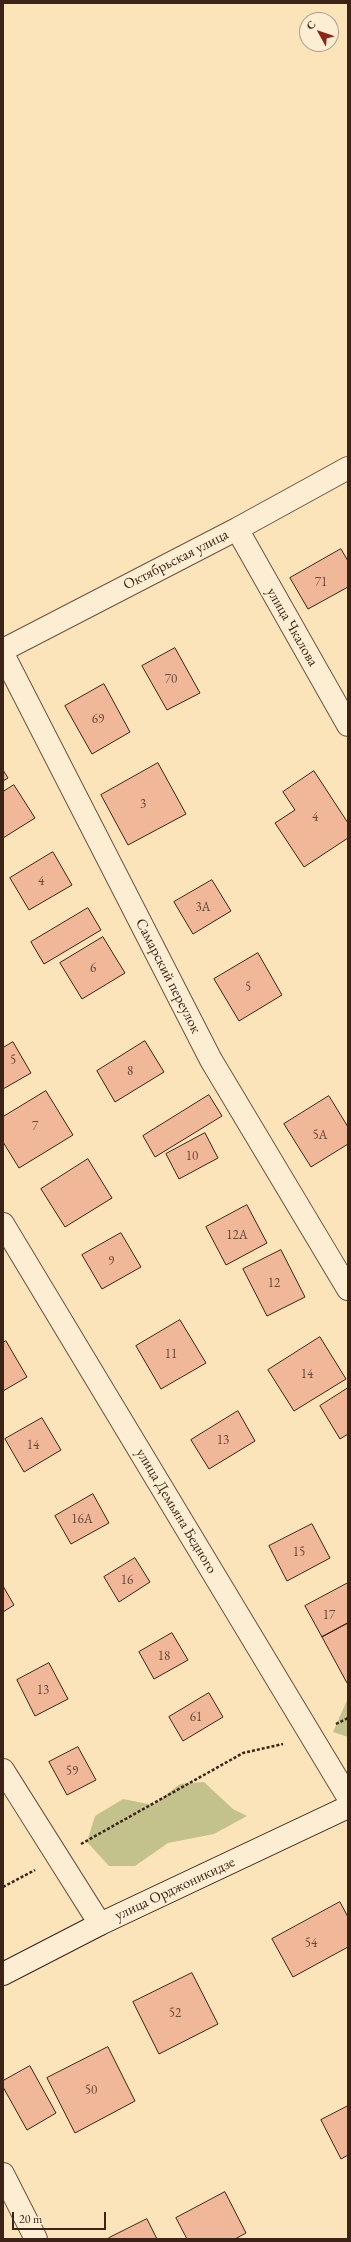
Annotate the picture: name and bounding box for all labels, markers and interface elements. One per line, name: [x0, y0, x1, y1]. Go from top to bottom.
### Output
north arrow: [299, 12, 339, 52]
text: С: [303, 17, 318, 32]
street label: Октябрьская улица: [120, 526, 232, 594]
house number: 71: [315, 574, 327, 590]
street label: улица Чкалова: [262, 584, 322, 670]
house number: 70: [165, 671, 177, 687]
house number: 69: [92, 711, 104, 727]
house number: 3: [140, 796, 146, 812]
house number: 4: [312, 809, 318, 825]
house number: 4: [38, 873, 44, 889]
house number: 3А: [195, 899, 211, 915]
street label: Самарский переулок: [131, 915, 205, 1037]
house number: 6: [90, 960, 96, 976]
house number: 5: [245, 979, 251, 995]
house number: 5: [10, 1052, 16, 1068]
house number: 8: [127, 1063, 133, 1079]
house number: 7: [32, 1118, 38, 1134]
house number: 5А: [312, 1127, 328, 1143]
house number: 10: [186, 1148, 198, 1164]
house number: 12А: [226, 1227, 248, 1243]
house number: 9: [108, 1253, 114, 1269]
house number: 12: [268, 1275, 280, 1291]
house number: 11: [165, 1346, 177, 1362]
house number: 14: [301, 1366, 313, 1382]
house number: 13: [217, 1432, 229, 1448]
house number: 14: [27, 1437, 39, 1453]
street label: улица Демьяна Бедного: [132, 1445, 220, 1577]
house number: 16А: [71, 1511, 93, 1527]
house number: 15: [293, 1544, 305, 1560]
house number: 16: [121, 1572, 133, 1588]
house number: 17: [323, 1607, 335, 1623]
house number: 18: [158, 1648, 170, 1664]
house number: 13: [37, 1682, 49, 1698]
house number: 61: [190, 1709, 202, 1725]
house number: 59: [66, 1763, 78, 1779]
street label: улица Орджоникидзе: [112, 1853, 238, 1925]
house number: 54: [305, 1935, 317, 1951]
house number: 52: [169, 2005, 181, 2021]
house number: 50: [85, 2082, 97, 2098]
scale bar: [14, 2204, 108, 2230]
text: 20 m: [19, 2211, 42, 2227]

